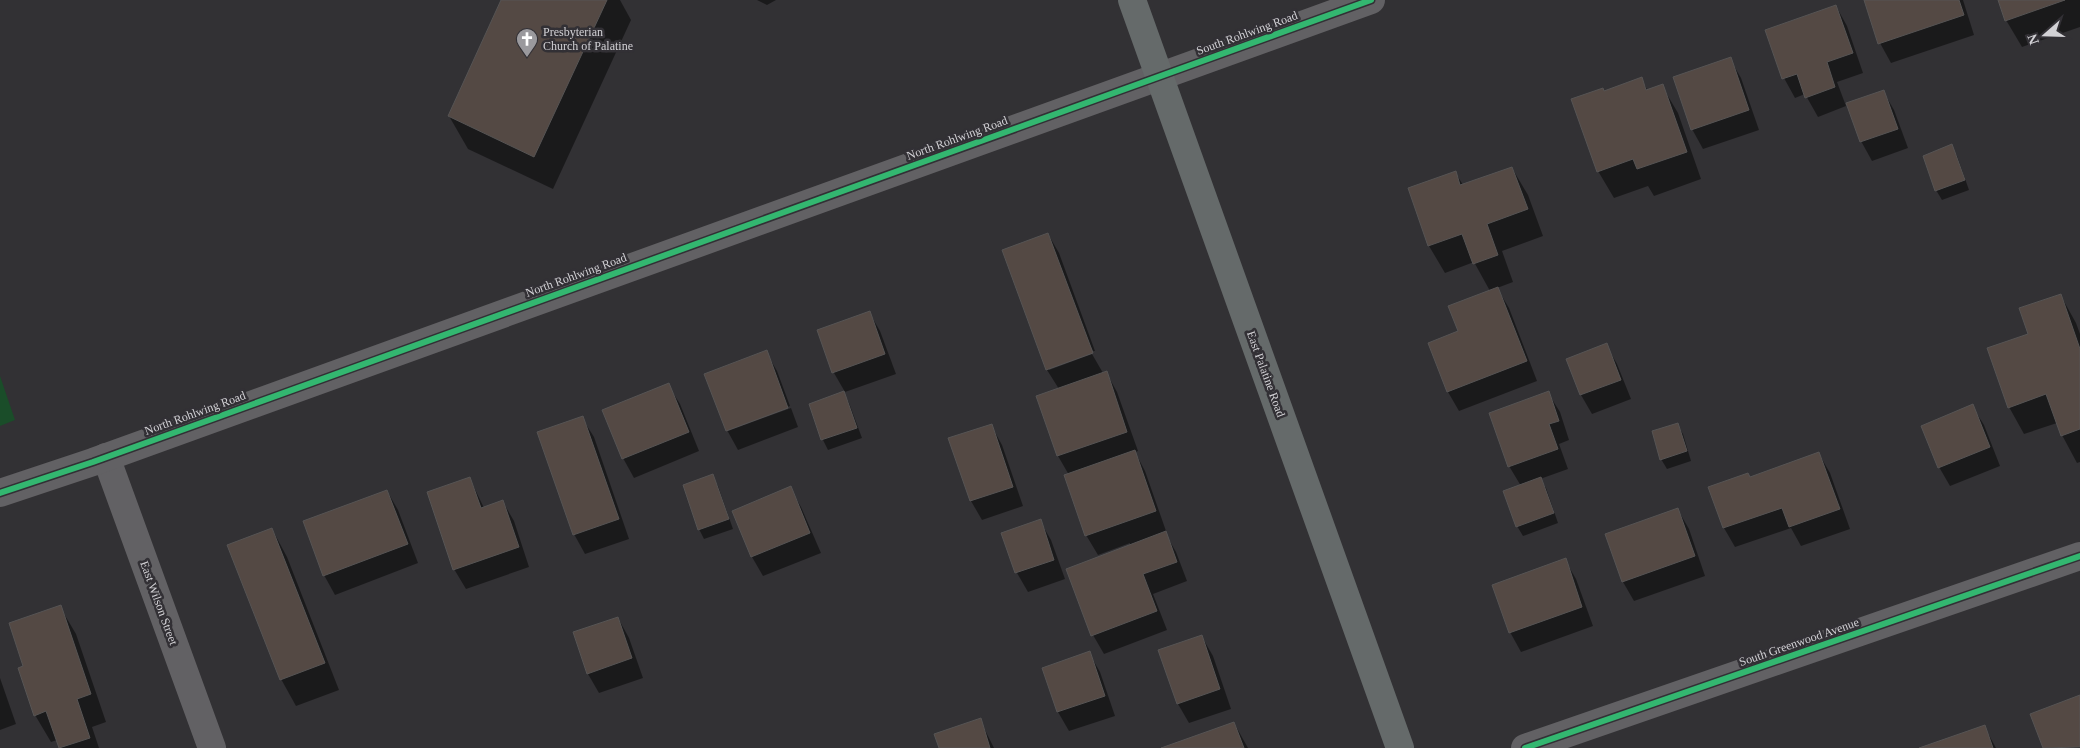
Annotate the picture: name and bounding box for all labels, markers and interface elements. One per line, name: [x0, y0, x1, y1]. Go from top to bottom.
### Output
street label: South Rohlwing Road: [1194, 8, 1300, 58]
north arrow: [2020, 10, 2070, 60]
place label: Presbyterian Church of Palatine: [543, 25, 633, 53]
church icon: Presbyterian Church of Palatine: [515, 27, 539, 58]
text: N: [2024, 32, 2042, 47]
street label: North Rohlwing Road: [904, 113, 1010, 163]
street label: North Rohlwing Road: [523, 250, 629, 300]
street label: East Palatine Road: [1244, 329, 1288, 419]
street label: North Rohlwing Road: [142, 388, 248, 438]
street label: East Wilson Street: [137, 559, 181, 648]
street label: South Greenwood Avenue: [1737, 615, 1861, 669]

